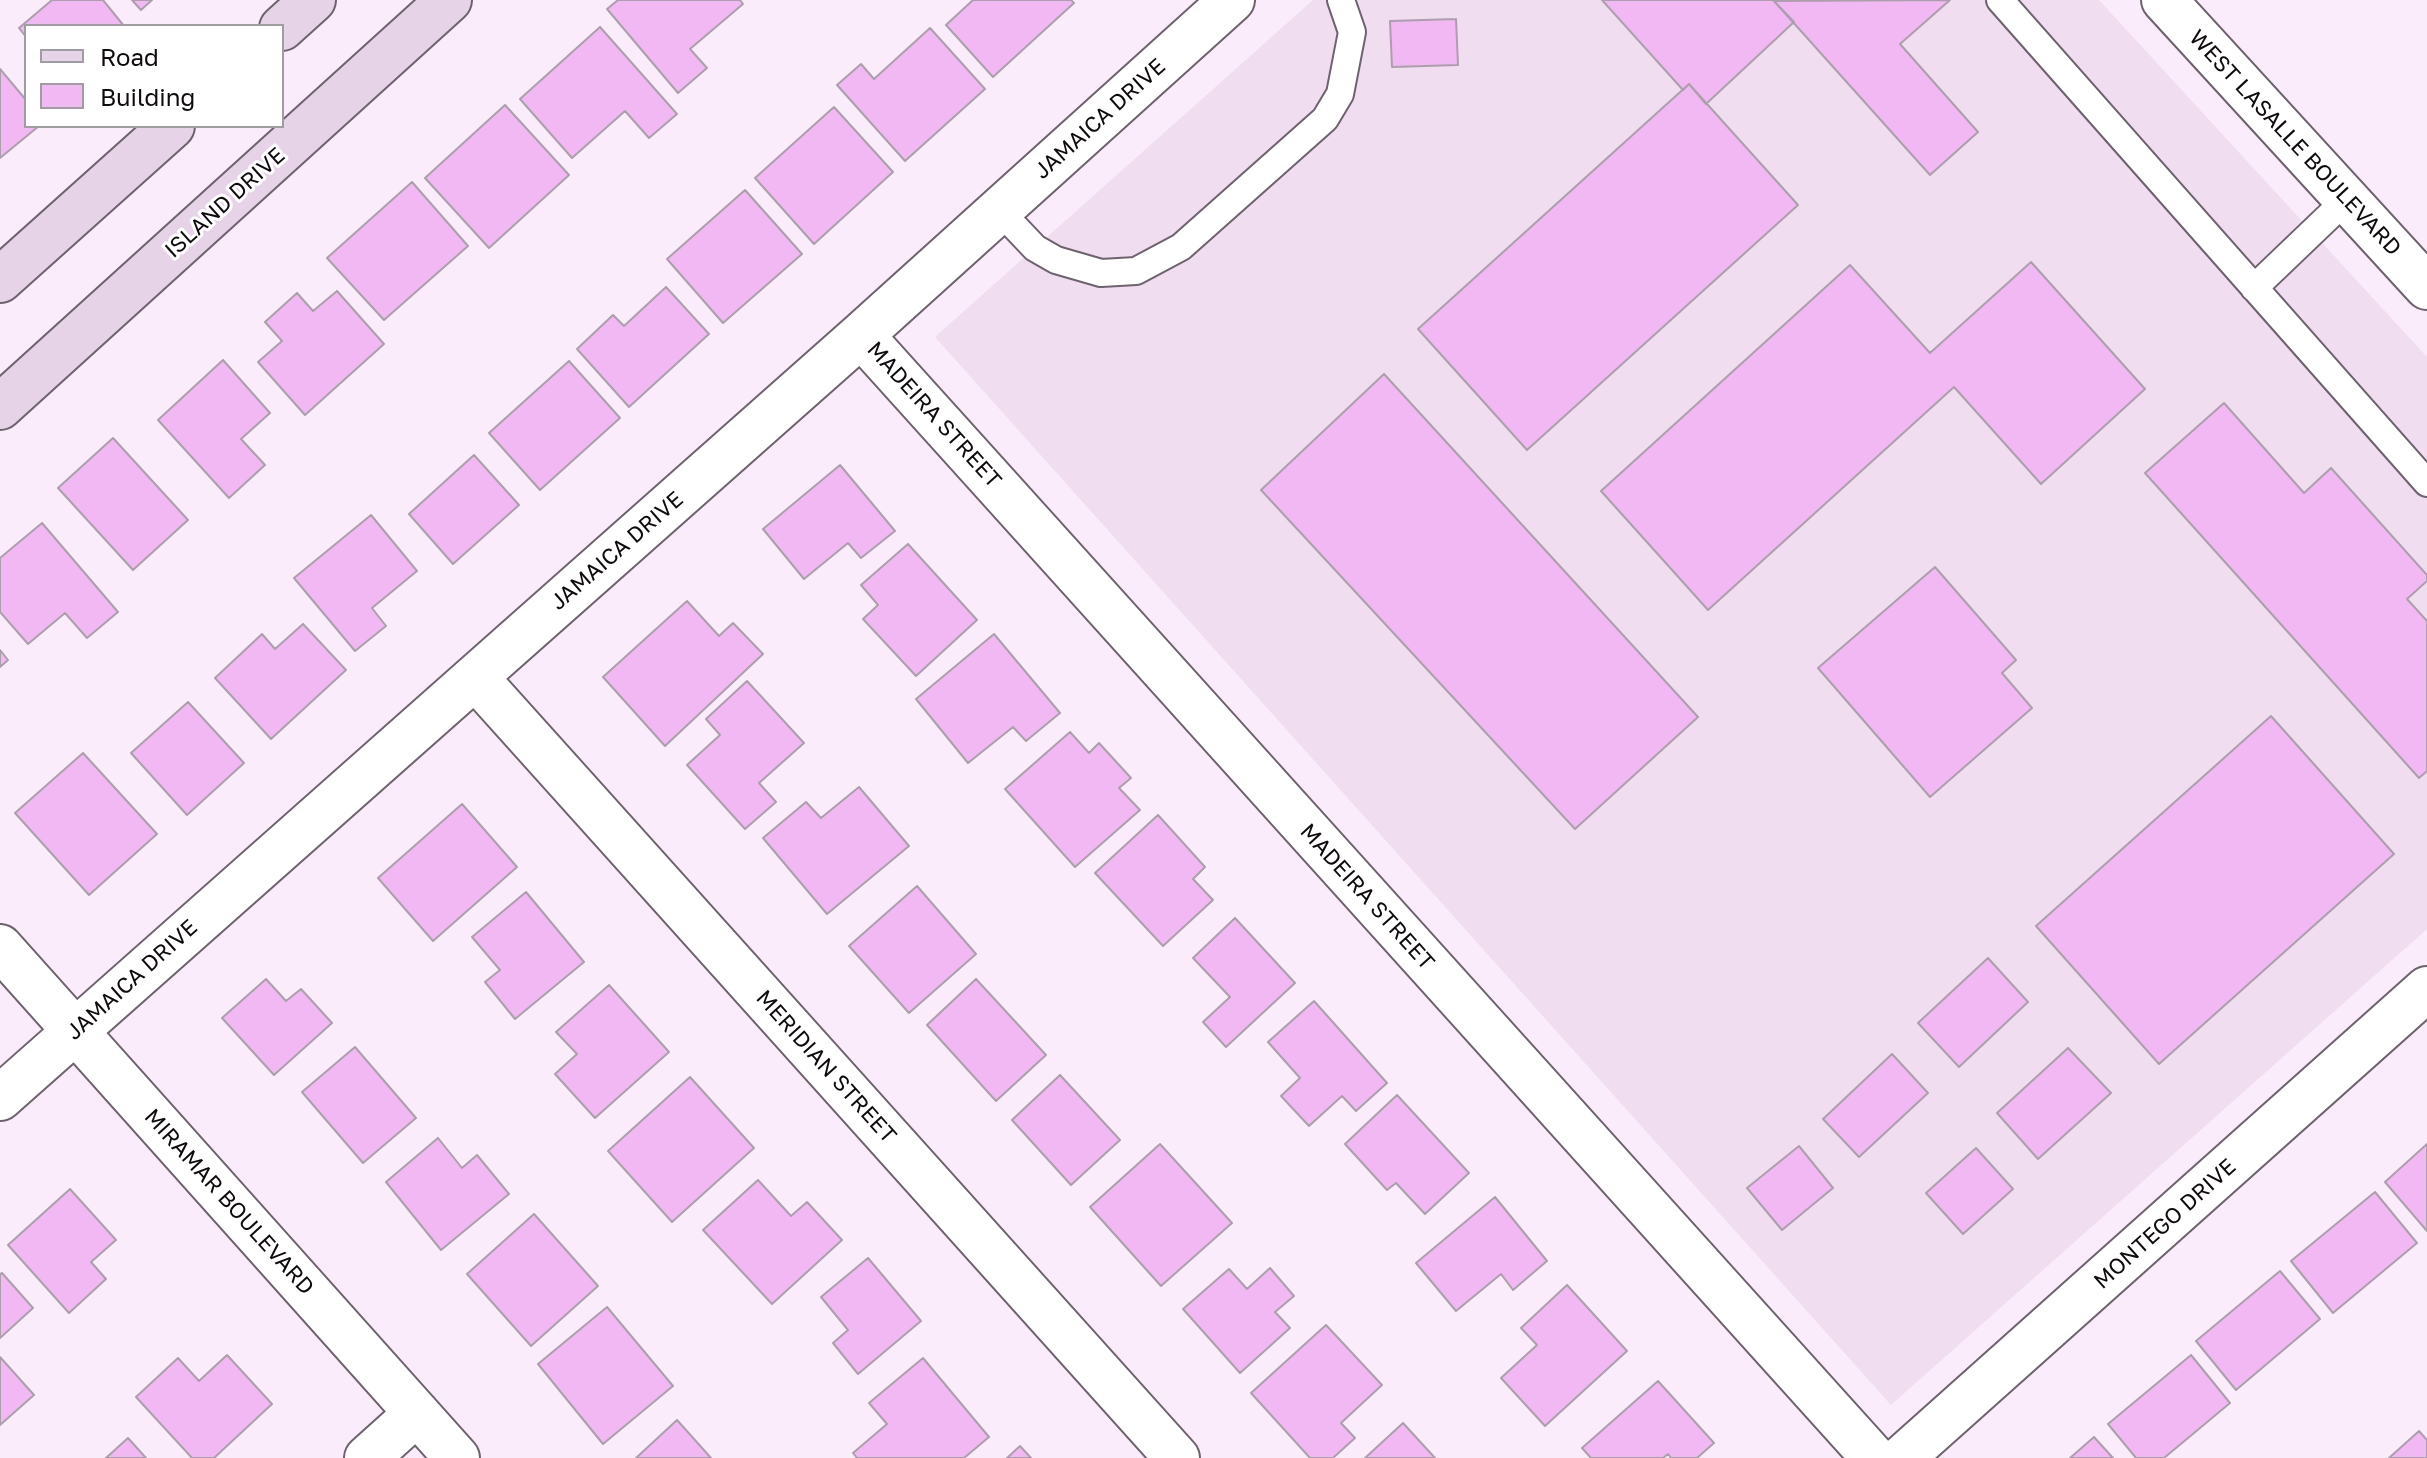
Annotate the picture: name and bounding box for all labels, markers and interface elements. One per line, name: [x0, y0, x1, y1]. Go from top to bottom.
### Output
legend: [24, 24, 284, 128]
street label: WEST LASALLE BOULEVARD: [2183, 25, 2407, 261]
text: Road: [100, 42, 159, 71]
street label: JAMAICA DRIVE: [1029, 53, 1171, 185]
text: Building: [100, 82, 195, 111]
street label: ISLAND DRIVE: [160, 142, 290, 264]
street label: MADEIRA STREET: [861, 336, 1007, 494]
street label: JAMAICA DRIVE: [545, 486, 689, 616]
street label: MADEIRA STREET: [1294, 818, 1440, 976]
street label: JAMAICA DRIVE: [61, 914, 203, 1046]
street label: MERIDIAN STREET: [750, 985, 902, 1149]
street label: MIRAMAR BOULEVARD: [139, 1104, 319, 1300]
street label: MONTEGO DRIVE: [2089, 1153, 2241, 1295]

